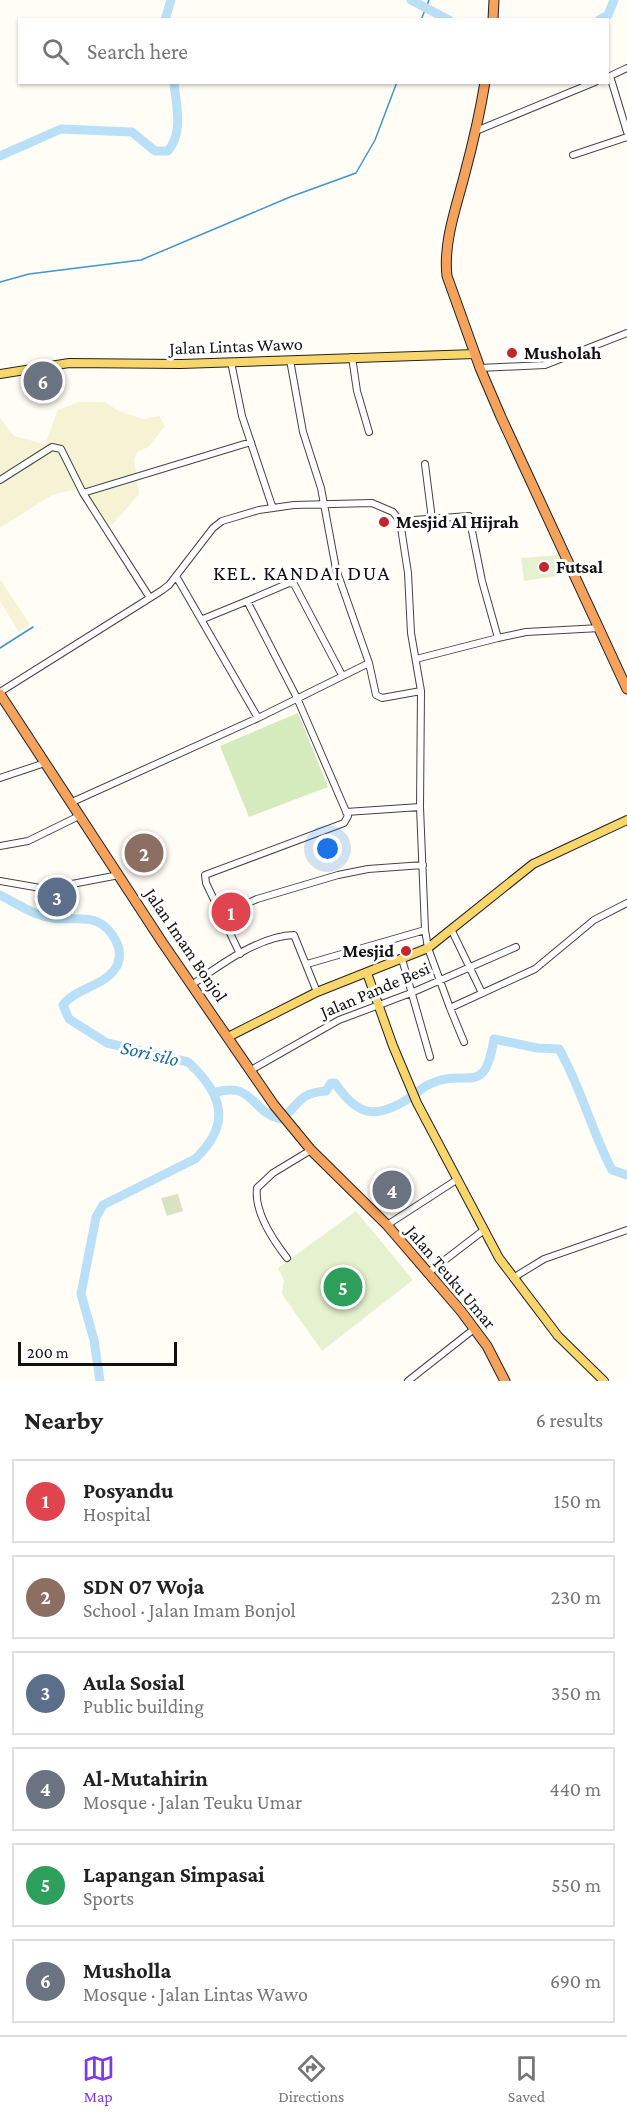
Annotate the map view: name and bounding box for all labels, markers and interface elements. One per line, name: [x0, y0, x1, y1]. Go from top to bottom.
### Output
search box: [18, 18, 609, 84]
icon: search: [39, 35, 72, 68]
text: Search here: [87, 39, 188, 64]
street label: Jalan Lintas Wawo: [167, 334, 303, 358]
place label: Musholah: [524, 343, 602, 363]
marker: Musholah: [505, 346, 519, 360]
pin: 6: [24, 358, 63, 404]
place label: Mesjid Al Hijrah: [396, 512, 520, 533]
marker: Mesjid Al Hijrah: [377, 515, 391, 529]
place label: Futsal: [556, 557, 603, 577]
marker: Futsal: [537, 560, 551, 574]
district label: KEL. KANDAI DUA: [213, 561, 391, 585]
pin: 2: [124, 830, 164, 876]
your location: [313, 834, 342, 863]
pin: 3: [38, 874, 76, 920]
street label: Jalan Imam Bonjol: [139, 883, 231, 1006]
pin: 1: [212, 890, 250, 934]
place label: Mesjid: [343, 941, 394, 962]
marker: Mesjid: [399, 944, 413, 958]
street label: Jalan Pande Besi: [315, 958, 433, 1023]
water label: Sori silo: [119, 1036, 181, 1070]
pin: 4: [372, 1168, 412, 1212]
street label: Jalan Teuku Umar: [401, 1220, 500, 1333]
pin: 5: [324, 1264, 362, 1310]
scale bar: [18, 1339, 177, 1366]
text: 200 m: [27, 1344, 69, 1361]
text: Nearby: [24, 1406, 103, 1435]
text: 6 results: [536, 1409, 603, 1431]
text: Posyandu: [83, 1478, 173, 1503]
text: 1: [42, 1490, 49, 1512]
text: 150 m: [554, 1490, 601, 1512]
text: Hospital: [83, 1503, 151, 1525]
text: SDN 07 Woja: [83, 1574, 204, 1599]
text: 2: [40, 1586, 51, 1608]
text: 230 m: [551, 1586, 601, 1608]
text: School · Jalan Imam Bonjol: [83, 1599, 296, 1621]
text: Aula Sosial: [83, 1670, 185, 1695]
text: 3: [41, 1682, 50, 1704]
text: 350 m: [551, 1682, 601, 1704]
text: Public building: [83, 1695, 204, 1717]
text: Al-Mutahirin: [83, 1766, 208, 1791]
text: 4: [40, 1778, 51, 1800]
text: 440 m: [549, 1778, 601, 1800]
text: Mosque · Jalan Teuku Umar: [83, 1791, 302, 1813]
text: Lapangan Simpasai: [83, 1862, 265, 1887]
text: 5: [41, 1874, 50, 1896]
text: 550 m: [551, 1874, 601, 1896]
text: Sports: [83, 1887, 134, 1909]
text: Musholla: [83, 1958, 171, 1983]
text: 6: [40, 1970, 51, 1992]
text: 690 m: [550, 1970, 601, 1992]
text: Mosque · Jalan Lintas Wawo: [83, 1983, 308, 2005]
tab: Map: [82, 2052, 115, 2105]
tab: Directions: [278, 2052, 344, 2105]
tab: Saved: [508, 2052, 545, 2105]

